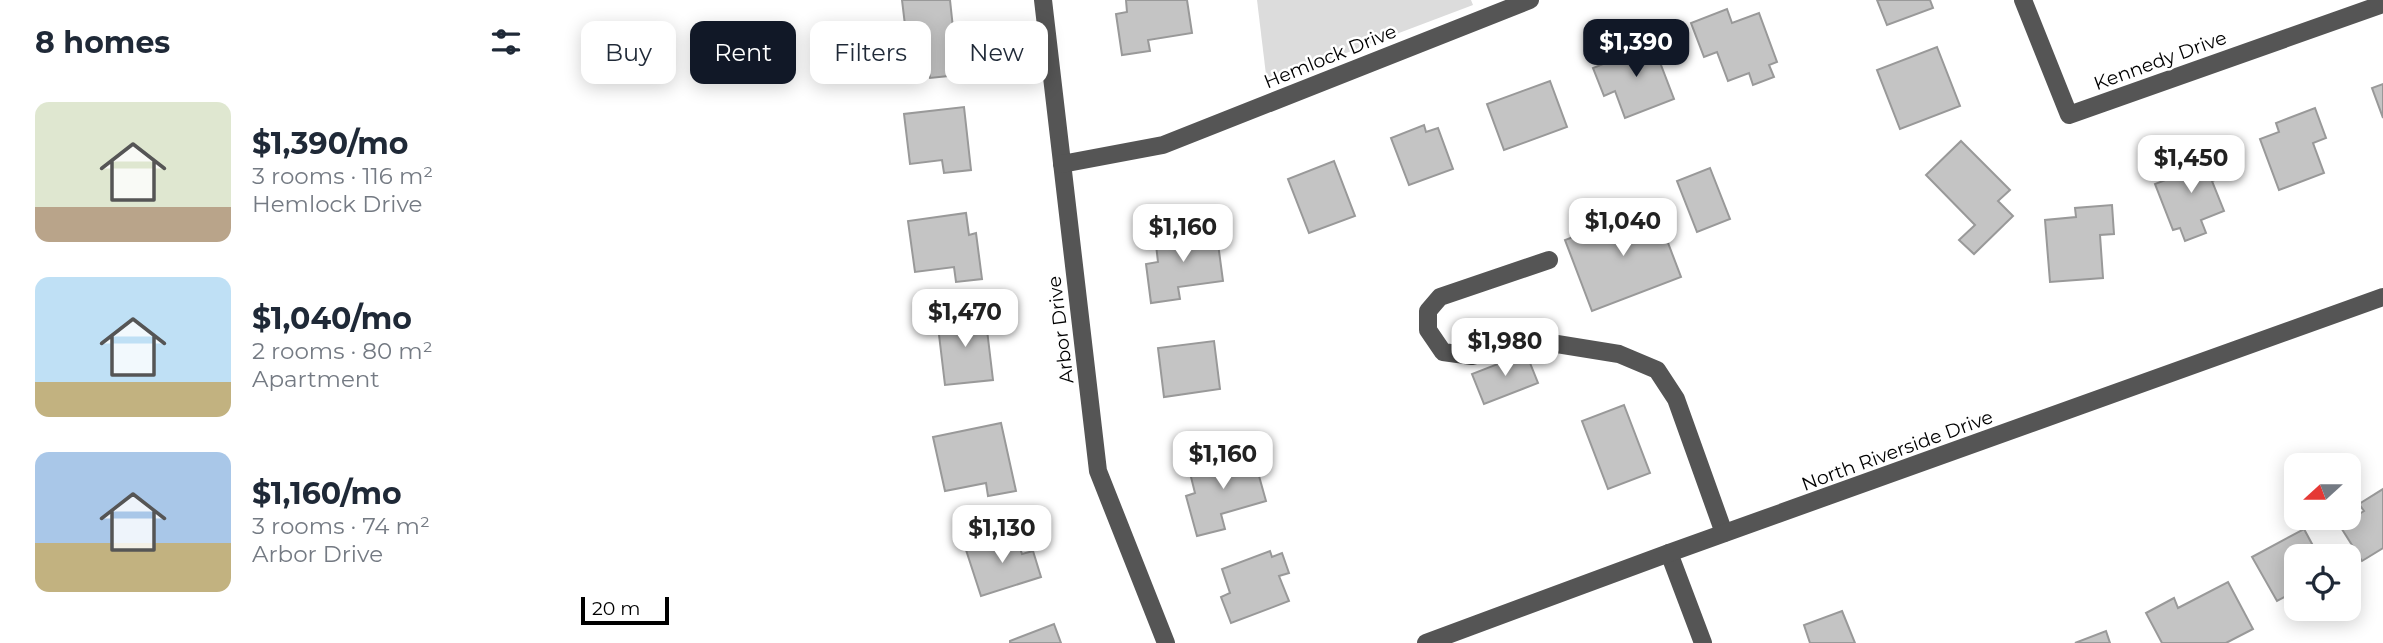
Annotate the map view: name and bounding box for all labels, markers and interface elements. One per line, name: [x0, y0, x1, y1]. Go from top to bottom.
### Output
street label: Hemlock Drive: [1261, 19, 1400, 93]
pin: $1,390: [1579, 20, 1693, 79]
chip: Buy: [581, 21, 676, 84]
chip: Rent: [690, 21, 796, 84]
chip: Filters: [810, 21, 931, 84]
chip: New: [945, 21, 1048, 84]
icon: filters: [487, 23, 525, 61]
text: 8 homes: [35, 24, 170, 61]
street label: Kennedy Drive: [2091, 26, 2230, 95]
text: $1,390: [1599, 28, 1673, 56]
text: $1,390/mo: [252, 125, 409, 162]
icon: home: [91, 130, 175, 214]
pin: $1,450: [2134, 136, 2248, 195]
text: $1,450: [2154, 144, 2228, 172]
text: 3 rooms · 116 m²: [252, 162, 433, 190]
text: Hemlock Drive: [252, 190, 422, 218]
pin: $1,040: [1566, 198, 1680, 258]
pin: $1,160: [1126, 204, 1240, 264]
text: $1,040: [1585, 207, 1661, 235]
text: $1,160: [1149, 213, 1217, 241]
street label: Arbor Drive: [1042, 275, 1079, 385]
pin: $1,470: [908, 290, 1022, 349]
text: $1,470: [928, 298, 1002, 326]
text: $1,040/mo: [252, 300, 412, 337]
icon: home: [91, 305, 175, 389]
pin: $1,980: [1448, 318, 1562, 378]
text: $1,980: [1468, 327, 1542, 355]
text: 2 rooms · 80 m²: [252, 337, 433, 365]
text: Apartment: [252, 365, 380, 393]
street label: North Riverside Drive: [1798, 405, 1996, 496]
pin: $1,160: [1166, 432, 1280, 491]
text: $1,160: [1189, 440, 1257, 468]
north arrow: [2284, 453, 2361, 530]
map controls: [2284, 453, 2361, 621]
text: $1,160/mo: [252, 475, 402, 512]
icon: home: [91, 480, 175, 564]
pin: $1,130: [945, 505, 1059, 565]
text: 3 rooms · 74 m²: [252, 512, 430, 540]
text: $1,130: [968, 514, 1036, 542]
text: Arbor Drive: [252, 540, 383, 568]
button: locate: [2284, 544, 2361, 621]
scale bar: [581, 594, 668, 626]
text: 20 m: [592, 597, 640, 620]

